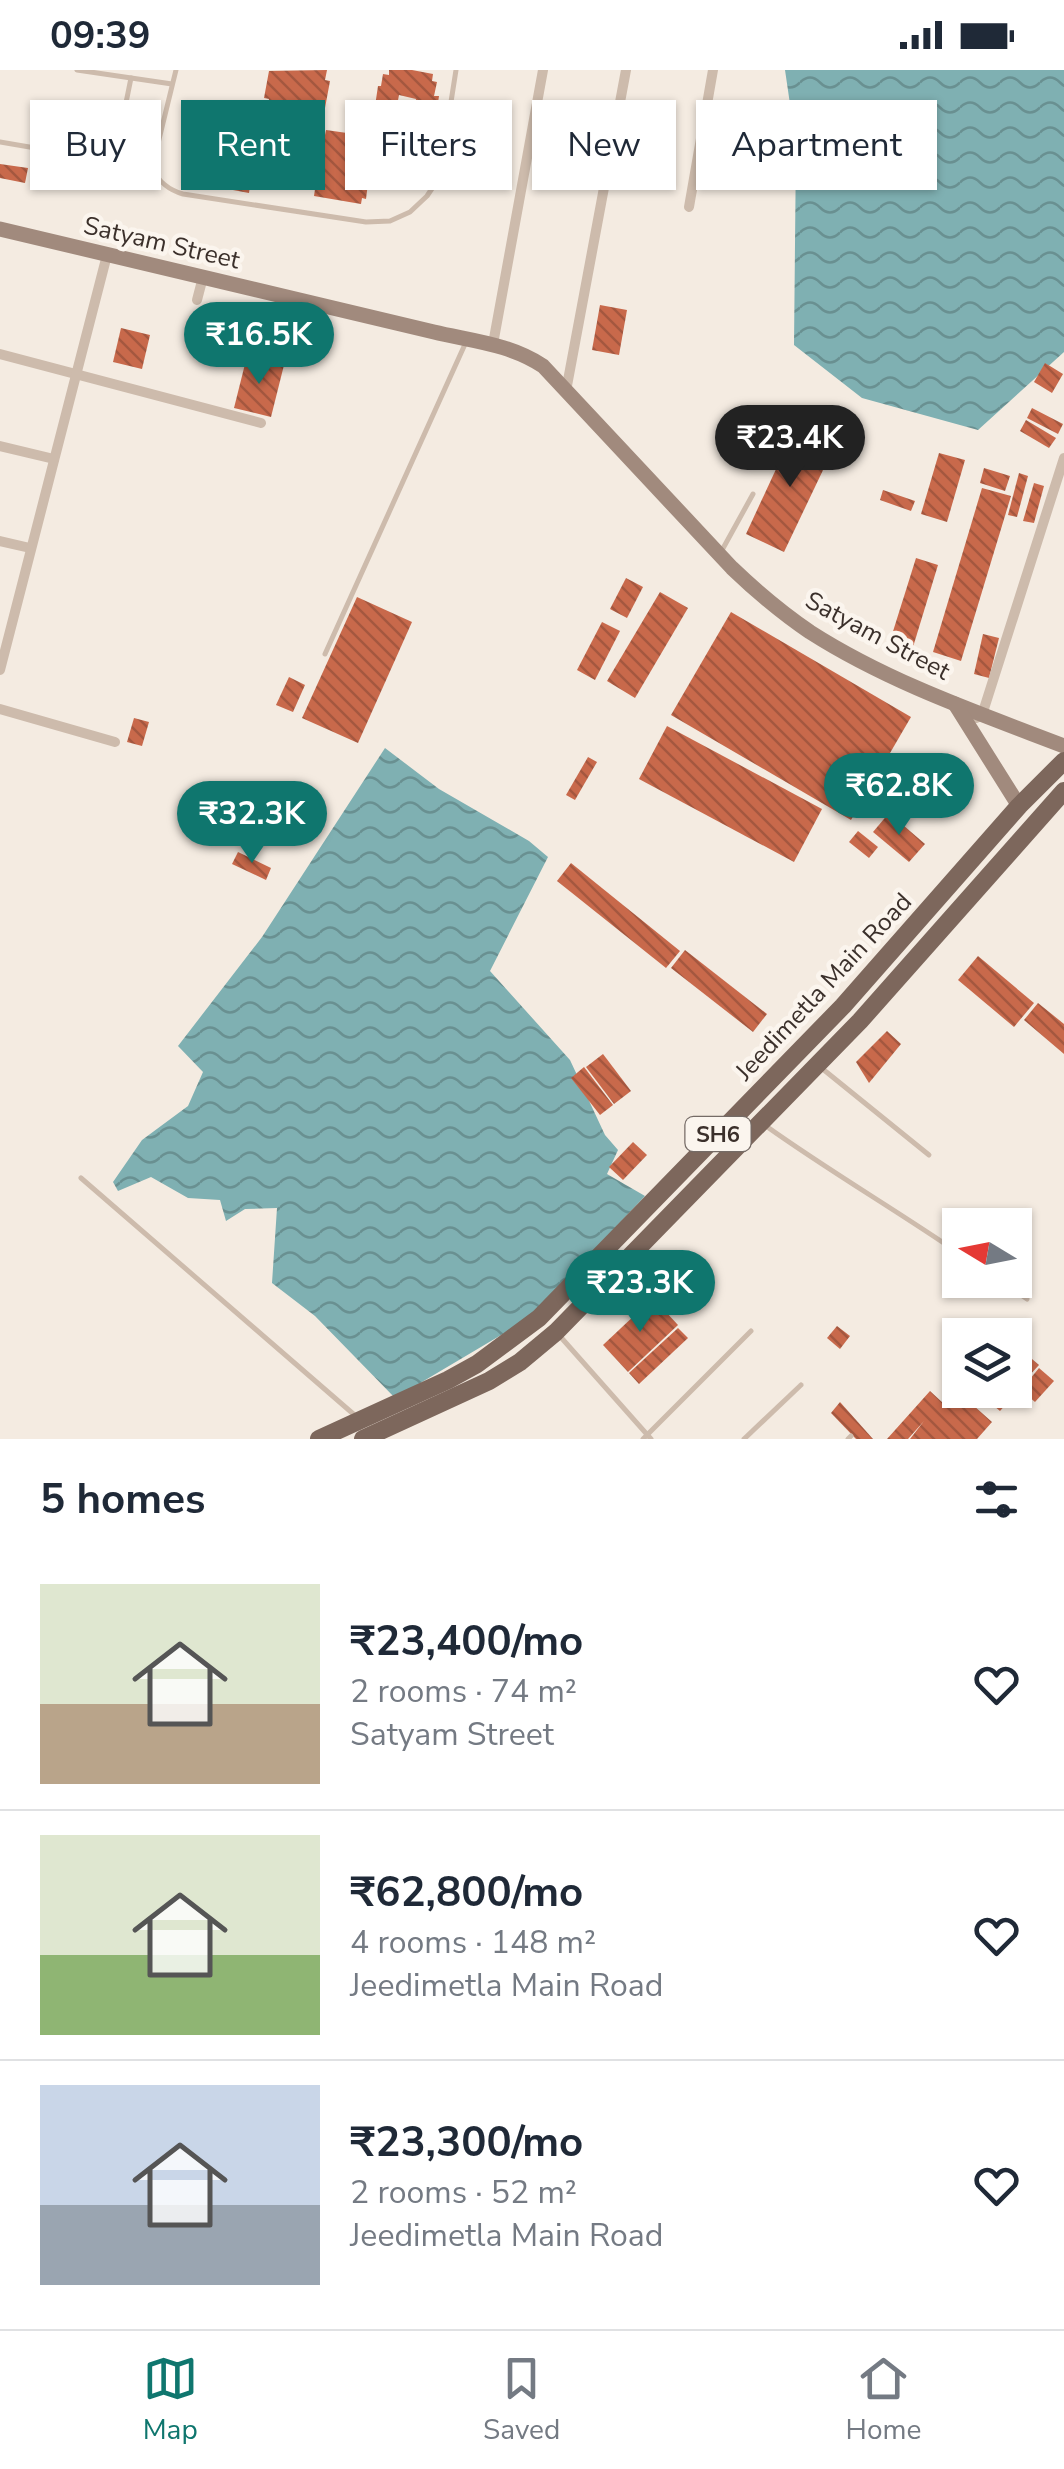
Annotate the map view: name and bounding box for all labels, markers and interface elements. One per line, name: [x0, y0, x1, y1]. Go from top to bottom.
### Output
text: 09:39: [50, 10, 151, 61]
chip: Buy: [30, 100, 161, 190]
chip: Rent: [181, 100, 325, 190]
chip: Filters: [345, 100, 512, 190]
chip: New: [532, 100, 676, 190]
chip: Apartment: [696, 100, 937, 190]
street label: Satyam Street: [80, 208, 244, 278]
pin: ₹16.5K: [178, 302, 340, 387]
text: ₹16.5K: [206, 313, 312, 356]
pin: ₹23.4K: [709, 405, 871, 490]
text: ₹23.4K: [737, 416, 843, 459]
street label: Satyam Street: [799, 583, 956, 688]
pin: ₹62.8K: [818, 753, 980, 838]
text: ₹62.8K: [846, 764, 952, 807]
pin: ₹32.3K: [171, 781, 333, 866]
text: ₹32.3K: [199, 792, 305, 835]
street label: Jeedimetla Main Road: [727, 886, 920, 1089]
road number: SH6: [686, 1117, 750, 1151]
north arrow: [942, 1208, 1032, 1298]
map controls: [942, 1208, 1032, 1408]
pin: ₹23.3K: [559, 1250, 721, 1335]
text: ₹23.3K: [587, 1261, 693, 1304]
button: layers: [942, 1318, 1032, 1408]
text: 5 homes: [40, 1471, 205, 1528]
icon: filters: [969, 1472, 1024, 1527]
text: ₹23,400/mo: [350, 1613, 583, 1670]
icon: home: [120, 1624, 240, 1744]
icon: heart: [969, 1657, 1024, 1712]
text: 2 rooms · 74 m²: [350, 1670, 577, 1713]
text: Satyam Street: [350, 1713, 554, 1756]
text: ₹62,800/mo: [350, 1864, 583, 1921]
icon: home: [120, 1875, 240, 1995]
icon: heart: [969, 1908, 1024, 1963]
text: 4 rooms · 148 m²: [350, 1921, 596, 1964]
text: Jeedimetla Main Road: [350, 1964, 663, 2007]
text: ₹23,300/mo: [350, 2114, 583, 2171]
icon: home: [120, 2125, 240, 2245]
icon: heart: [969, 2158, 1024, 2213]
text: 2 rooms · 52 m²: [350, 2171, 577, 2214]
text: Jeedimetla Main Road: [350, 2214, 663, 2257]
tab: Map: [143, 2351, 198, 2449]
tab: Saved: [483, 2351, 560, 2449]
tab: Home: [846, 2351, 921, 2449]

